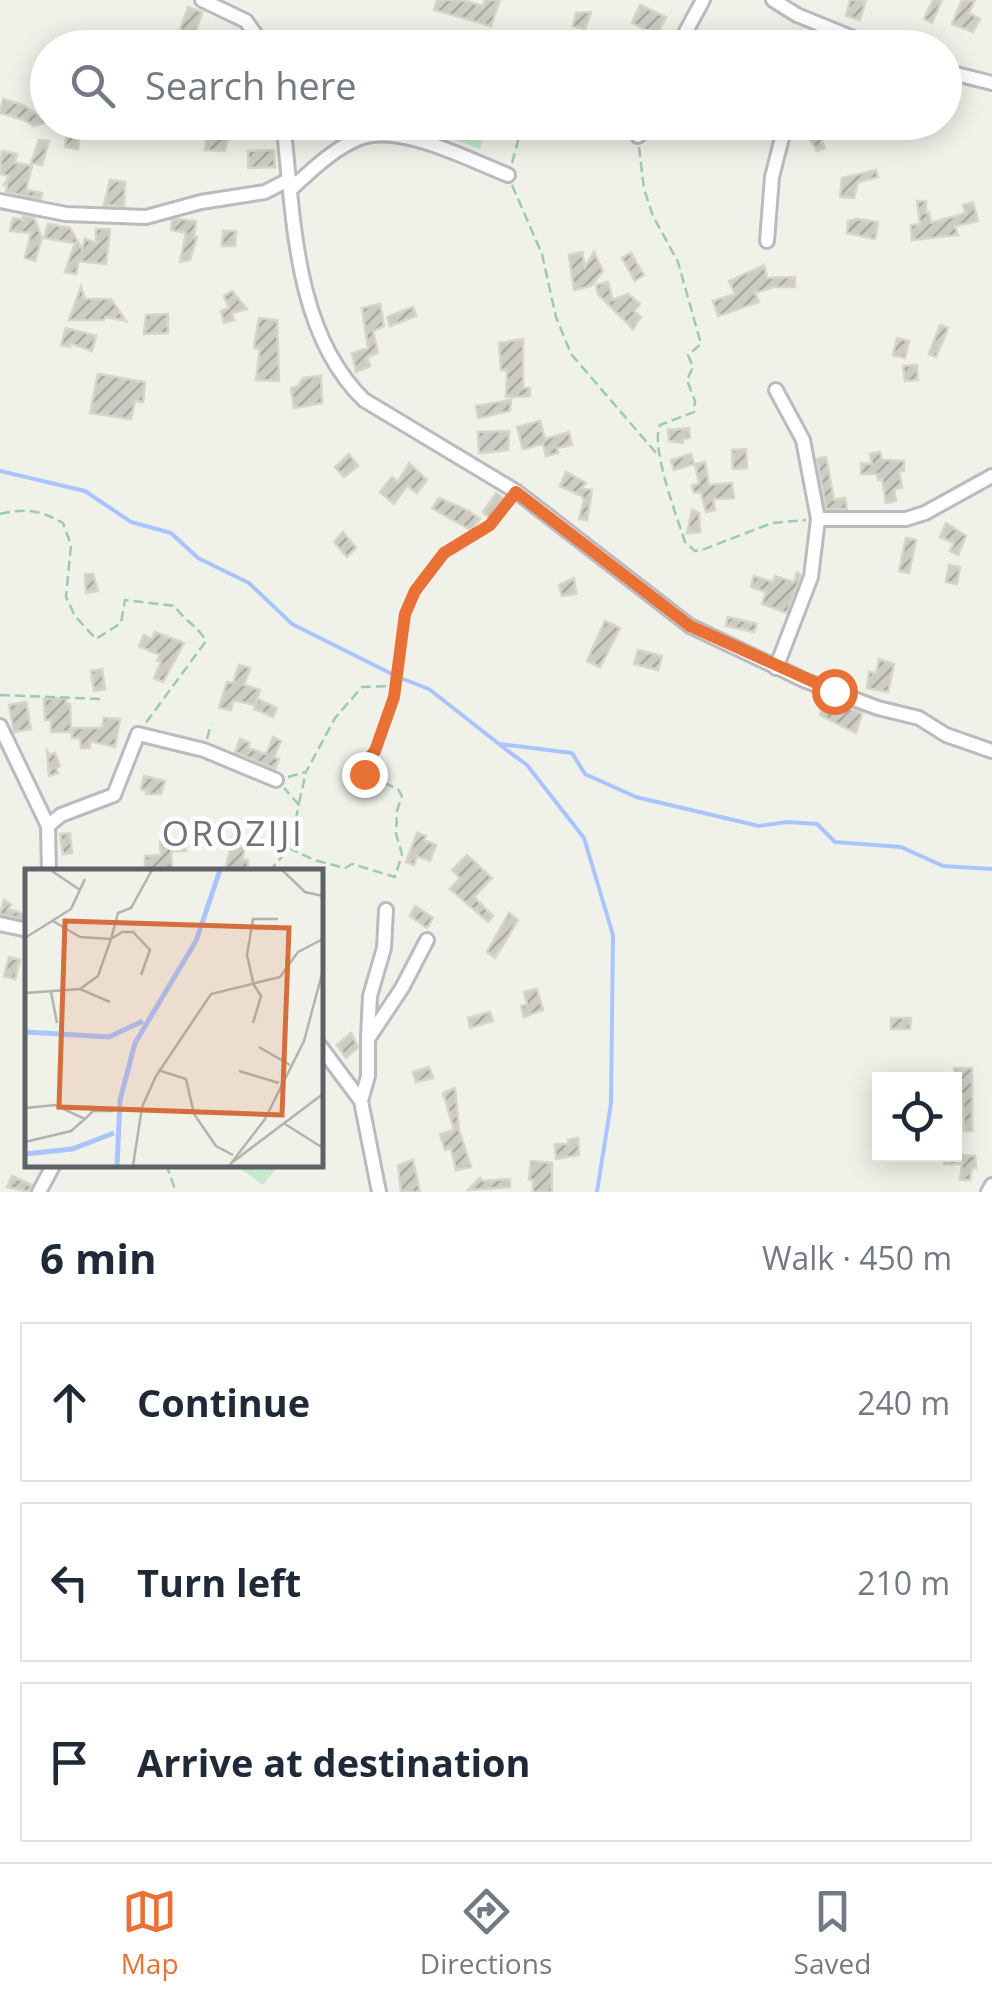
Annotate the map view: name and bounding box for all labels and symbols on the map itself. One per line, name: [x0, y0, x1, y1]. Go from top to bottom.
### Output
route start: [812, 669, 858, 715]
route end: [342, 752, 388, 798]
district label: OROZIJI: [162, 809, 304, 856]
inset map: [25, 869, 322, 1167]

